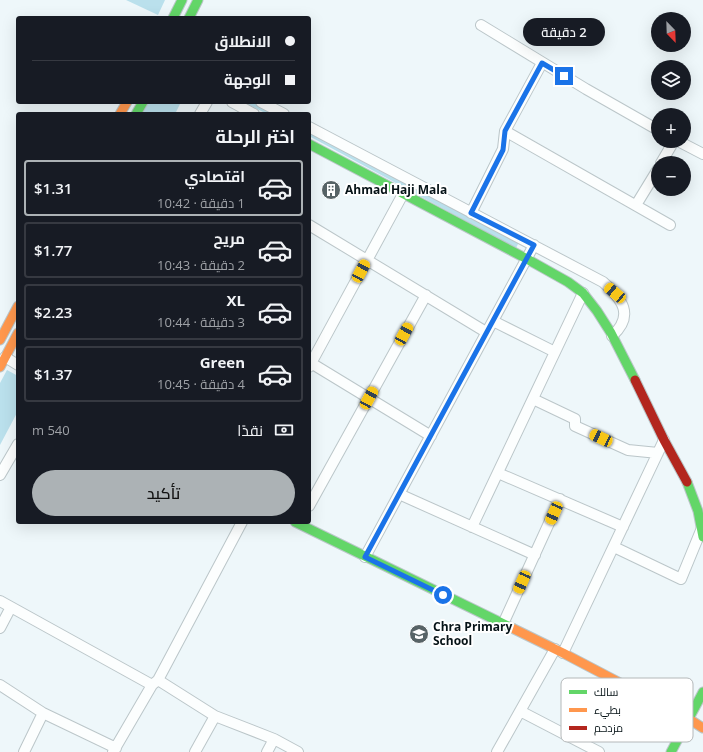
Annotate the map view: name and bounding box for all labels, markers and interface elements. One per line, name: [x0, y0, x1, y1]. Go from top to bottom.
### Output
north arrow: [651, 12, 691, 52]
map controls: [651, 12, 691, 196]
callout: 2 دقيقة: [523, 18, 605, 46]
text: 2 دقيقة: [541, 23, 587, 41]
text: الانطلاق: [215, 31, 271, 51]
button: layers: [651, 60, 691, 100]
route end: [555, 67, 573, 85]
text: الوجهة: [224, 69, 271, 89]
button: +: [651, 108, 691, 148]
text: اختر الرحلة: [216, 124, 295, 148]
button: −: [651, 156, 691, 196]
text: اقتصادي: [185, 166, 245, 186]
icon: car: [257, 170, 293, 206]
text: $1.31: [34, 178, 72, 198]
building icon: Ahmad Haji Mala: [320, 179, 342, 201]
place label: Ahmad Haji Mala: [345, 181, 447, 198]
text: 1 دقيقة · 10:42: [157, 194, 245, 212]
text: مريح: [213, 228, 245, 248]
icon: car: [257, 232, 293, 268]
text: $1.77: [34, 240, 72, 260]
text: 2 دقيقة · 10:43: [157, 256, 245, 274]
car: [350, 258, 372, 284]
car: [602, 281, 628, 305]
text: XL: [227, 290, 245, 310]
icon: car: [257, 294, 293, 330]
text: $2.23: [34, 302, 72, 322]
text: 3 دقيقة · 10:44: [157, 313, 245, 331]
car: [393, 321, 415, 347]
text: Green: [200, 352, 245, 372]
icon: car: [257, 356, 293, 392]
text: $1.37: [34, 364, 72, 384]
text: 4 دقيقة · 10:45: [157, 375, 245, 393]
car: [358, 385, 380, 411]
icon: cash: [273, 419, 295, 441]
text: نقدًا: [237, 420, 263, 440]
text: 540 m: [32, 421, 70, 439]
car: [588, 427, 614, 449]
button: تأكيد: [32, 470, 295, 516]
car: [544, 500, 564, 526]
car: [512, 569, 532, 595]
route start: [434, 586, 452, 604]
place label: Chra Primary School: [433, 618, 512, 649]
school or university icon: Chra Primary School: [408, 623, 430, 645]
legend: [561, 678, 693, 742]
text: سالك: [594, 684, 618, 699]
text: بطيء: [594, 702, 621, 719]
text: مزدحم: [594, 720, 623, 736]

